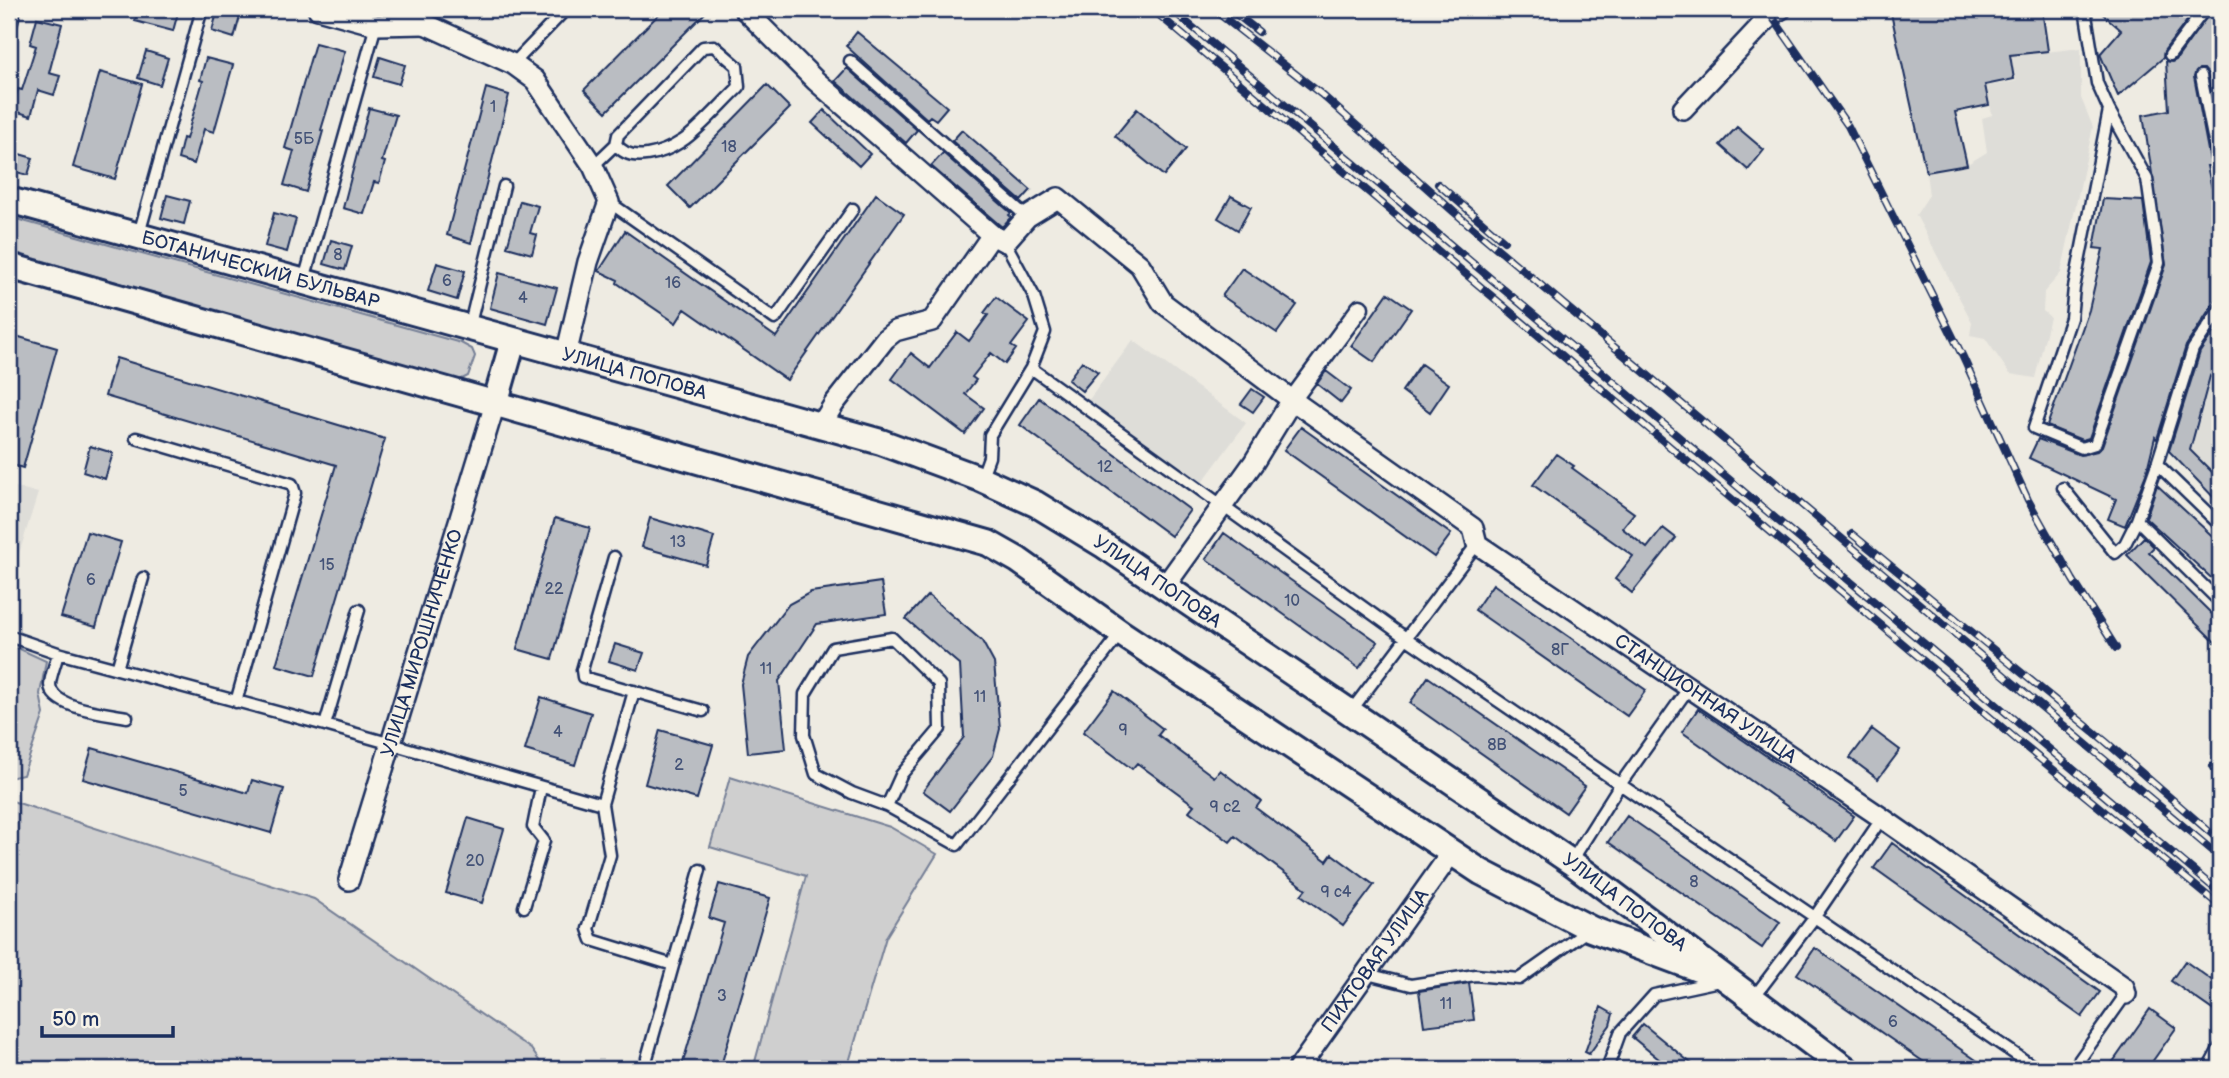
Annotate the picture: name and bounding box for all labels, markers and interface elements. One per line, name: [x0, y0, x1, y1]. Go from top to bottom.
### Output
house number: 1: [490, 98, 496, 117]
house number: 5Б: [294, 130, 315, 149]
house number: 18: [721, 138, 737, 157]
street label: БОТАНИЧЕСКИЙ БУЛЬВАР: [139, 226, 382, 314]
house number: 8: [333, 246, 343, 265]
house number: 6: [442, 272, 452, 291]
house number: 16: [665, 274, 681, 293]
house number: 4: [518, 289, 528, 308]
street label: УЛИЦА ПОПОВА: [559, 343, 710, 405]
house number: 12: [1097, 458, 1113, 477]
street label: УЛИЦА МИРОШНИЧЕНКО: [376, 526, 468, 759]
street label: УЛИЦА ПОПОВА: [1089, 530, 1226, 633]
house number: 13: [670, 533, 686, 552]
house number: 15: [319, 556, 335, 575]
house number: 6: [86, 571, 96, 590]
house number: 22: [545, 580, 564, 599]
house number: 10: [1284, 592, 1300, 611]
street label: СТАНЦИОННАЯ УЛИЦА: [1610, 629, 1801, 769]
house number: 8Г: [1551, 641, 1569, 660]
house number: 11: [760, 660, 772, 679]
house number: 11: [974, 688, 986, 707]
house number: 9: [1118, 721, 1128, 740]
house number: 4: [553, 723, 563, 742]
house number: 8В: [1487, 736, 1507, 755]
house number: 2: [674, 756, 684, 775]
house number: 5: [178, 782, 188, 801]
house number: 9 с2: [1210, 798, 1241, 817]
street label: УЛИЦА ПОПОВА: [1558, 848, 1692, 957]
house number: 20: [466, 852, 484, 871]
house number: 8: [1689, 873, 1699, 892]
house number: 9 с4: [1320, 883, 1352, 902]
street label: ПИХТОВАЯ УЛИЦА: [1316, 884, 1434, 1037]
house number: 3: [717, 987, 727, 1006]
scale bar: [42, 994, 173, 1038]
house number: 11: [1440, 995, 1452, 1014]
text: 50 m: [52, 1007, 99, 1032]
house number: 6: [1888, 1013, 1898, 1032]

